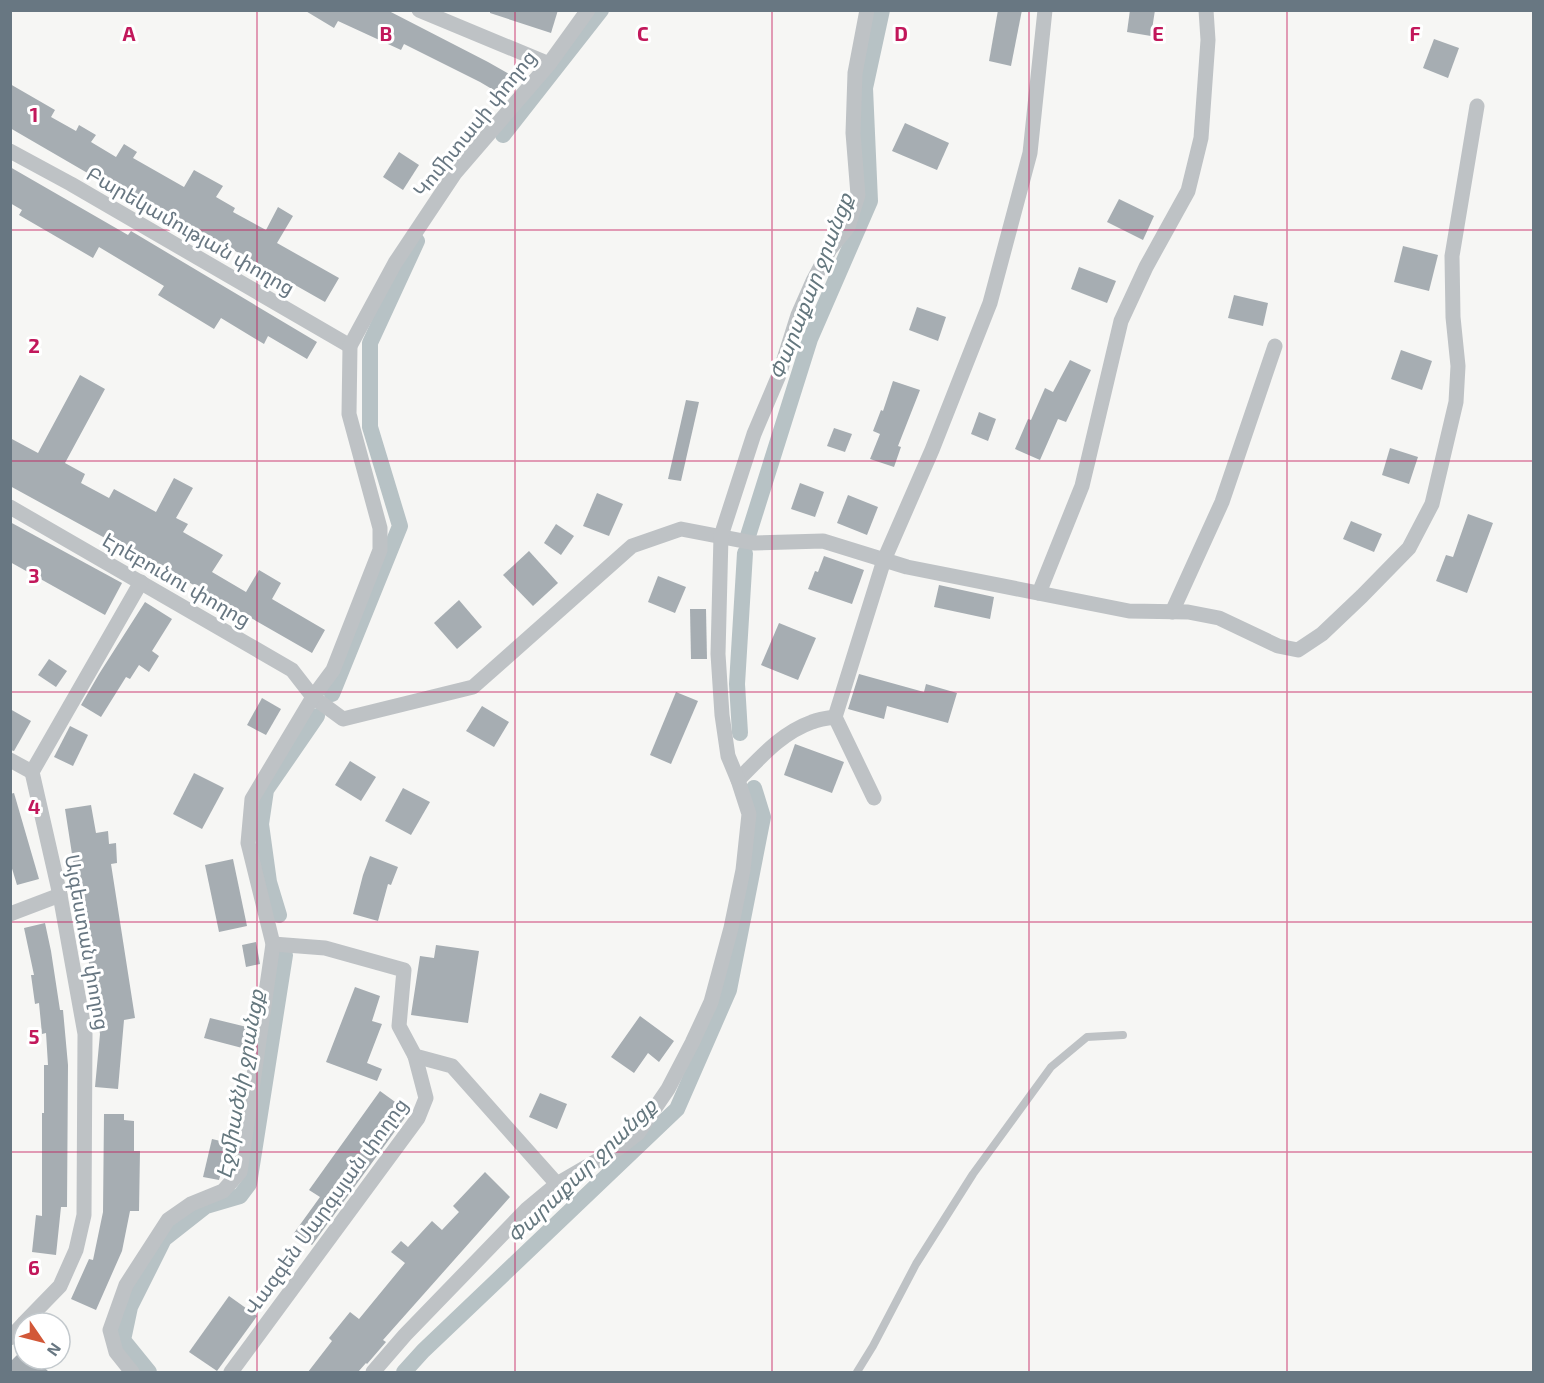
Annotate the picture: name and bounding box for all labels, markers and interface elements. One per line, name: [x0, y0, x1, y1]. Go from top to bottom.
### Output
text: A: [122, 21, 136, 45]
text: B: [380, 21, 392, 45]
text: C: [637, 21, 649, 45]
text: D: [894, 21, 908, 45]
text: E: [1152, 21, 1164, 45]
text: F: [1409, 21, 1421, 45]
street label: Կոմիտասի փողոց: [407, 45, 541, 202]
text: 1: [30, 102, 38, 126]
street label: Բարեկամության փողոց: [82, 161, 299, 300]
water label: Փարաքար ջրանցք: [763, 188, 859, 383]
text: 2: [28, 333, 40, 357]
street label: Էրեբունու փողոց: [98, 527, 255, 632]
text: 3: [28, 563, 40, 587]
text: 4: [28, 794, 41, 818]
street label: Այգեստան փողոց: [60, 852, 115, 1032]
water label: Էջմիածնի ջրանցք: [210, 986, 270, 1181]
text: 5: [28, 1024, 40, 1048]
water label: Փարաքար ջրանցք: [501, 1091, 663, 1249]
street label: Վազգեն Սարգսյան փողոց: [238, 1093, 413, 1320]
text: 6: [28, 1255, 40, 1279]
north arrow: [12, 1311, 72, 1371]
text: N: [44, 1340, 66, 1360]

